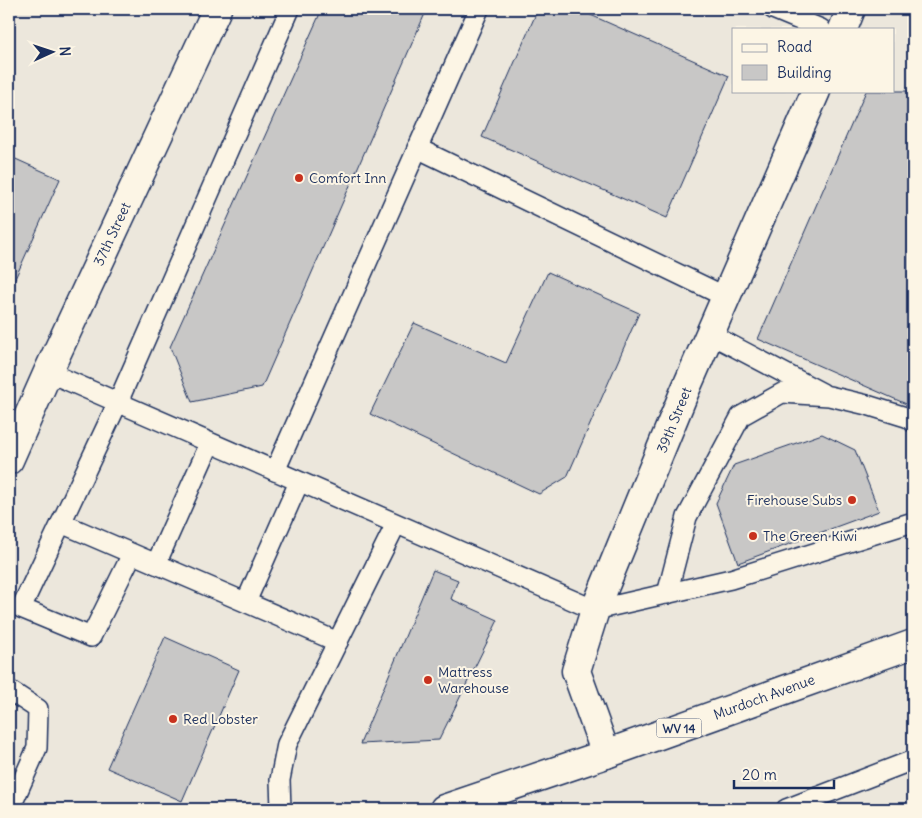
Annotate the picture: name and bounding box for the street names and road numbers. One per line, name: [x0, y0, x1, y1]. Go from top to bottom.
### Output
street label: 37th Street: [89, 199, 135, 269]
street label: 39th Street: [653, 384, 695, 456]
street label: Murdoch Avenue: [711, 670, 817, 724]
road number: WV 14: [656, 718, 702, 738]

